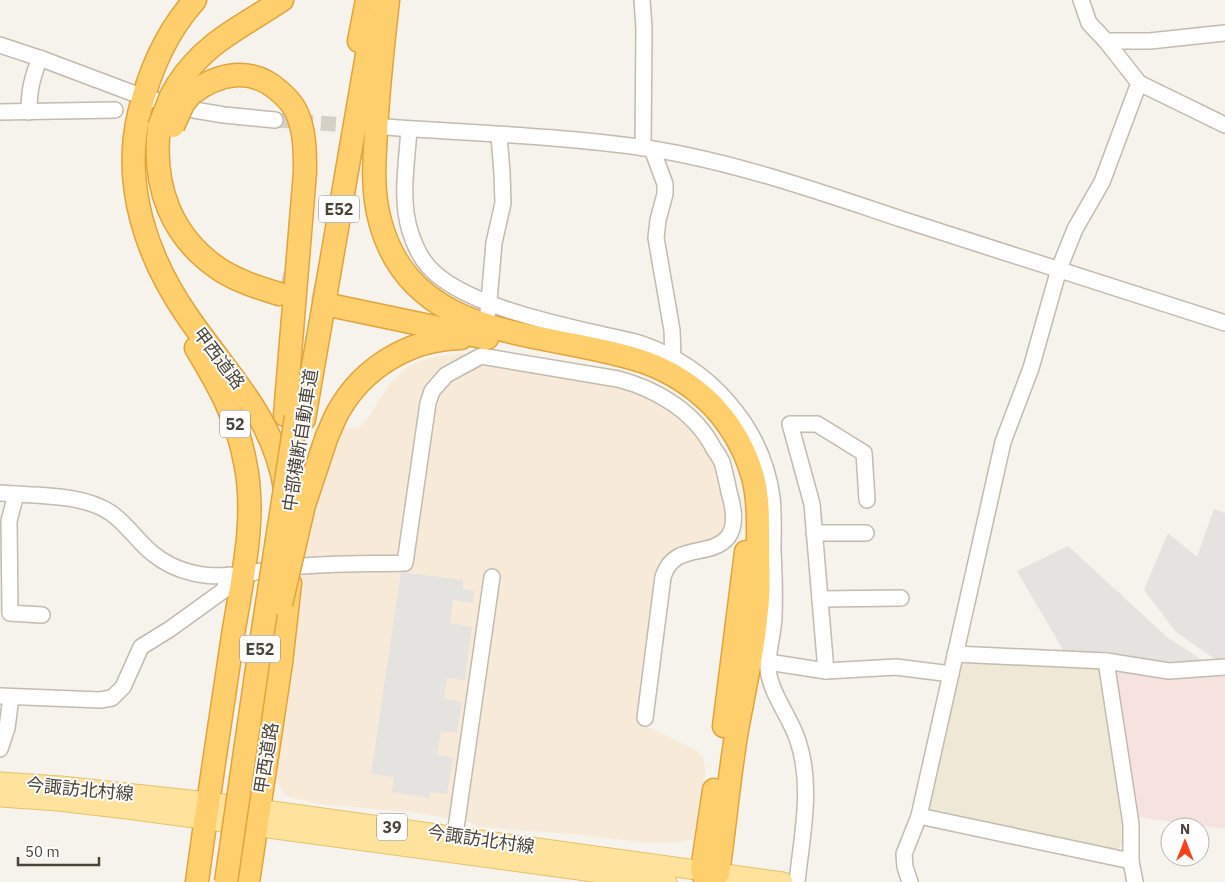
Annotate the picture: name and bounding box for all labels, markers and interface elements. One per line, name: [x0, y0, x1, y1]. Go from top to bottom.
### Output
road number: E52: [319, 195, 359, 222]
street label: 甲西道路: [188, 322, 250, 394]
street label: 中部横断自動車道: [277, 367, 323, 513]
road number: 52: [220, 410, 250, 438]
road number: E52: [240, 636, 280, 662]
street label: 甲西道路: [249, 721, 283, 795]
street label: 今諏訪北村線: [25, 773, 135, 805]
road number: 39: [377, 814, 407, 840]
north arrow: [1160, 817, 1210, 867]
street label: 今諏訪北村線: [426, 820, 536, 858]
text: N: [1180, 820, 1190, 838]
scale bar: [18, 834, 99, 866]
text: 50 m: [25, 842, 60, 861]

